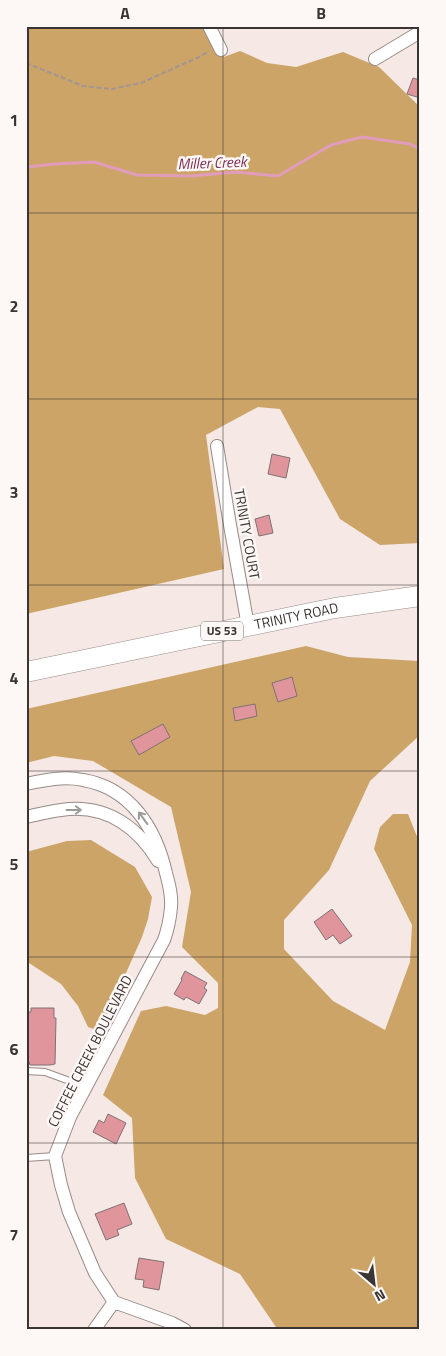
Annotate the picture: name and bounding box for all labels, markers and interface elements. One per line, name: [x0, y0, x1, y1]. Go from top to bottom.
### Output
text: A: [120, 1, 130, 25]
text: B: [316, 1, 326, 25]
text: 1: [10, 108, 18, 132]
water label: Miller Creek: [177, 150, 249, 175]
text: 2: [10, 294, 18, 318]
text: 3: [10, 480, 18, 504]
street label: TRINITY COURT: [229, 487, 266, 582]
street label: TRINITY ROAD: [252, 597, 340, 634]
road number: US 53: [201, 622, 243, 640]
text: 4: [10, 666, 19, 690]
one-way arrow: [66, 805, 82, 815]
one-way arrow: [138, 811, 148, 825]
text: 5: [10, 852, 19, 876]
street label: COFFEE CREEK BOULEVARD: [42, 971, 137, 1130]
text: 6: [10, 1037, 19, 1061]
text: 7: [10, 1223, 18, 1247]
north arrow: [348, 1258, 398, 1308]
text: N: [371, 1284, 390, 1307]

